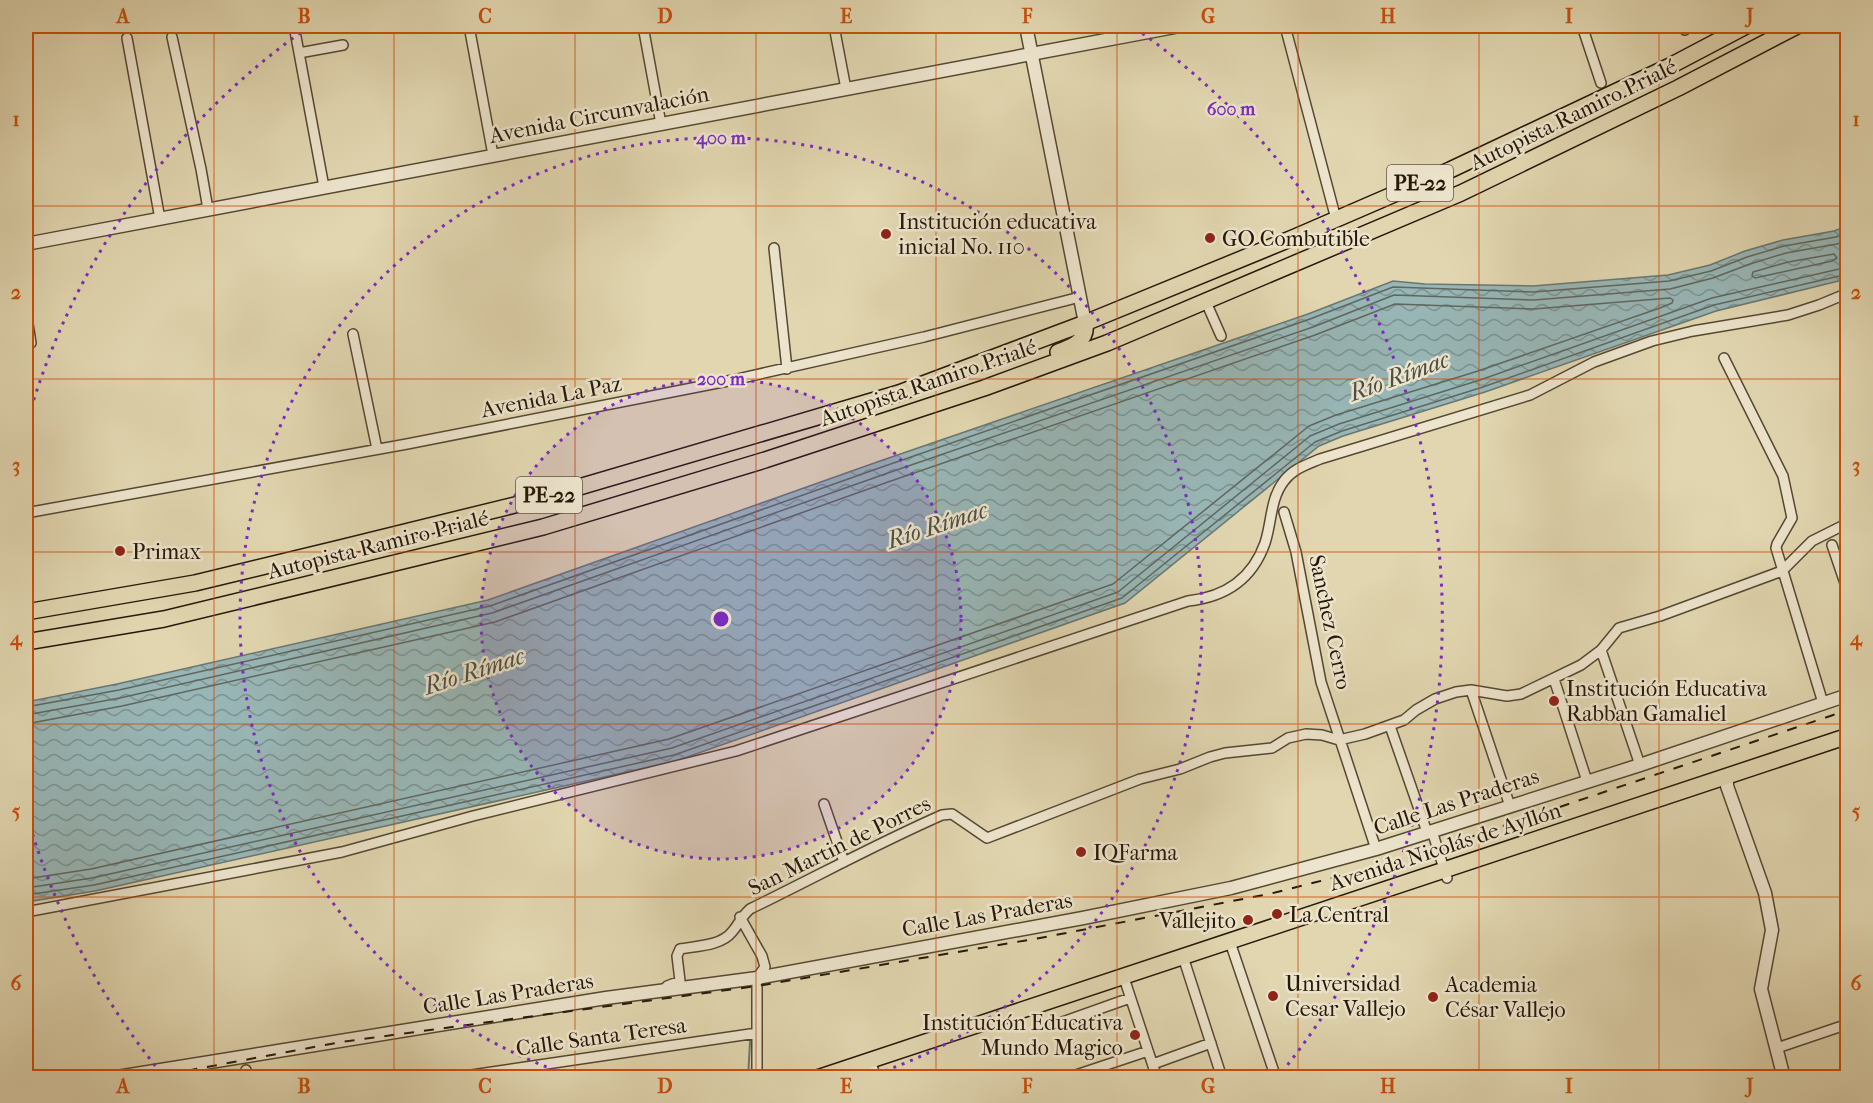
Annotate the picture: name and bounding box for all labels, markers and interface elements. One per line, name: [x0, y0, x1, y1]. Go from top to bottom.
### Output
text: A: [115, 5, 131, 28]
text: B: [297, 5, 311, 28]
text: C: [478, 5, 492, 28]
text: D: [657, 5, 673, 28]
text: E: [840, 5, 852, 28]
text: F: [1021, 5, 1033, 28]
text: G: [1201, 5, 1215, 28]
text: H: [1380, 5, 1396, 28]
text: I: [1565, 5, 1573, 28]
text: J: [1744, 5, 1754, 28]
street label: Autopista Ramiro Prialé: [1465, 53, 1681, 177]
street label: Avenida Circunvalación: [486, 81, 711, 149]
text: 600 m: [1207, 99, 1256, 120]
text: 1: [12, 108, 20, 131]
text: 1: [1852, 108, 1860, 131]
text: 400 m: [695, 128, 747, 149]
road number: PE-22: [1387, 165, 1453, 201]
place label: Institución educativa inicial No. 110: [898, 209, 1097, 260]
place label: GO Combutible: [1222, 226, 1370, 252]
marker: Institución educativa inicial No. 110: [879, 227, 893, 241]
marker: GO Combutible: [1203, 231, 1217, 245]
text: 2: [11, 281, 21, 304]
text: 2: [1851, 281, 1861, 304]
street label: Autopista Ramiro Prialé: [816, 334, 1040, 433]
water label: Río Rímac: [1343, 345, 1454, 408]
text: 200 m: [697, 369, 746, 390]
street label: Avenida La Paz: [478, 371, 624, 424]
text: 3: [12, 454, 20, 477]
text: 3: [1852, 454, 1860, 477]
road number: PE-22: [516, 477, 582, 513]
water label: Río Rímac: [881, 495, 992, 555]
street label: Autopista Ramiro Prialé: [264, 505, 492, 585]
place label: Primax: [132, 539, 202, 565]
marker: Primax: [113, 544, 127, 558]
street label: Sanchez Cerro: [1303, 553, 1357, 692]
centre of rings: [711, 609, 731, 629]
text: 4: [9, 627, 23, 651]
text: 4: [1849, 627, 1863, 651]
water label: Río Rímac: [418, 641, 529, 701]
place label: Institución Educativa Rabban Gamaliel: [1566, 676, 1768, 727]
marker: Institución Educativa Rabban Gamaliel: [1547, 694, 1561, 708]
street label: Calle Las Praderas: [1370, 763, 1542, 841]
street label: San Martin de Porres: [744, 790, 935, 901]
street label: Avenida Nicolás de Ayllón: [1325, 797, 1565, 897]
text: 5: [12, 800, 21, 823]
text: 5: [1852, 800, 1861, 823]
place label: IQFarma: [1093, 840, 1178, 866]
marker: IQFarma: [1074, 845, 1088, 859]
street label: Calle Las Praderas: [900, 887, 1074, 943]
place label: La Central: [1289, 902, 1389, 928]
marker: La Central: [1270, 907, 1284, 921]
place label: Vallejito: [1158, 908, 1236, 934]
marker: Vallejito: [1241, 913, 1255, 927]
street label: Calle Las Praderas: [421, 968, 595, 1020]
place label: Universidad Cesar Vallejo: [1285, 971, 1406, 1022]
text: 6: [11, 972, 23, 995]
place label: Academia César Vallejo: [1444, 972, 1566, 1023]
text: 6: [1851, 972, 1863, 995]
marker: Universidad Cesar Vallejo: [1266, 989, 1280, 1003]
marker: Academia César Vallejo: [1426, 990, 1440, 1004]
place label: Institución Educativa Mundo Magico: [922, 1010, 1124, 1061]
street label: Calle Santa Teresa: [514, 1012, 689, 1062]
marker: Institución Educativa Mundo Magico: [1128, 1028, 1142, 1042]
text: A: [115, 1075, 131, 1098]
text: B: [297, 1075, 311, 1098]
text: C: [478, 1075, 492, 1098]
text: D: [657, 1075, 673, 1098]
text: E: [840, 1075, 852, 1098]
text: F: [1021, 1075, 1033, 1098]
text: G: [1201, 1075, 1215, 1098]
text: H: [1380, 1075, 1396, 1098]
text: I: [1565, 1075, 1573, 1098]
text: J: [1744, 1075, 1754, 1098]

